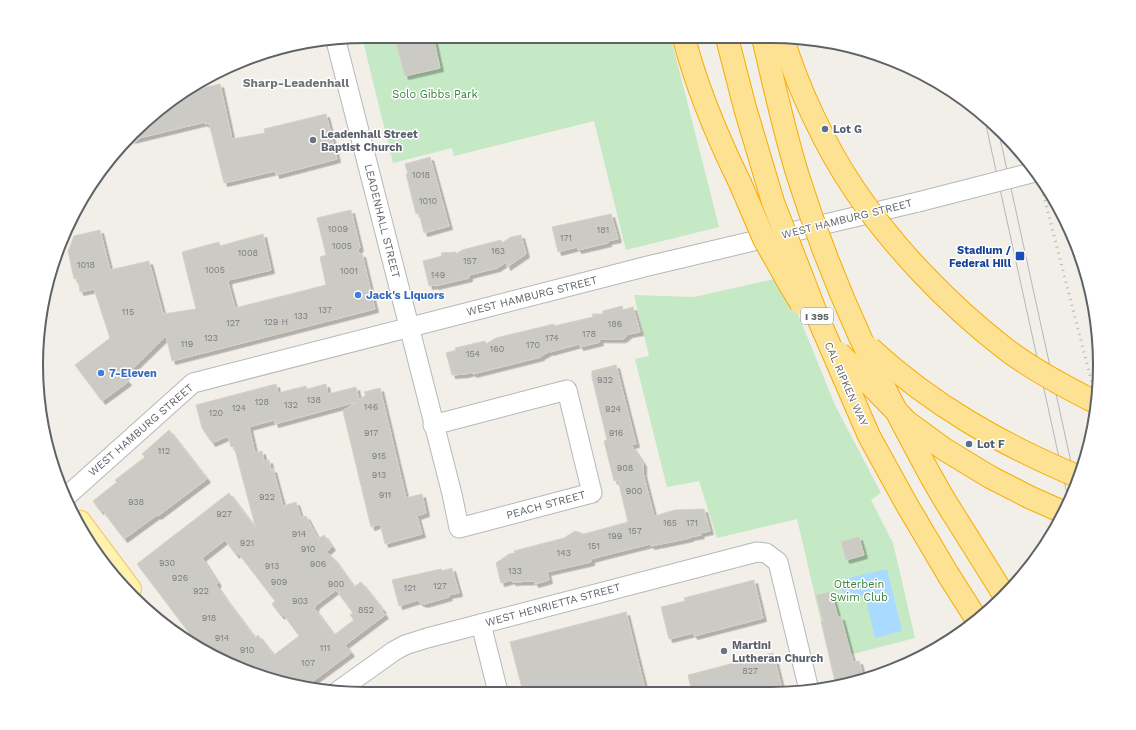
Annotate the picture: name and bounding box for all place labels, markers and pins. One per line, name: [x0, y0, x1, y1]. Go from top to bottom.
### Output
place label: Lot G: [833, 123, 862, 136]
marker: Lot G: [820, 124, 830, 134]
place label: Leadenhall Street Baptist Church: [321, 128, 418, 154]
marker: Leadenhall Street Baptist Church: [308, 135, 318, 145]
place label: Stadium / Federal Hill: [949, 244, 1011, 270]
marker: Stadium / Federal Hill: [1014, 250, 1026, 262]
place label: Jack's Liquors: [366, 289, 445, 302]
marker: Jack's Liquors: [353, 290, 363, 300]
place label: 7-Eleven: [109, 367, 157, 380]
marker: 7-Eleven: [96, 368, 106, 378]
place label: Lot F: [977, 438, 1005, 451]
marker: Lot F: [964, 439, 974, 449]
place label: Martini Lutheran Church: [732, 639, 824, 665]
marker: Martini Lutheran Church: [719, 646, 729, 656]

